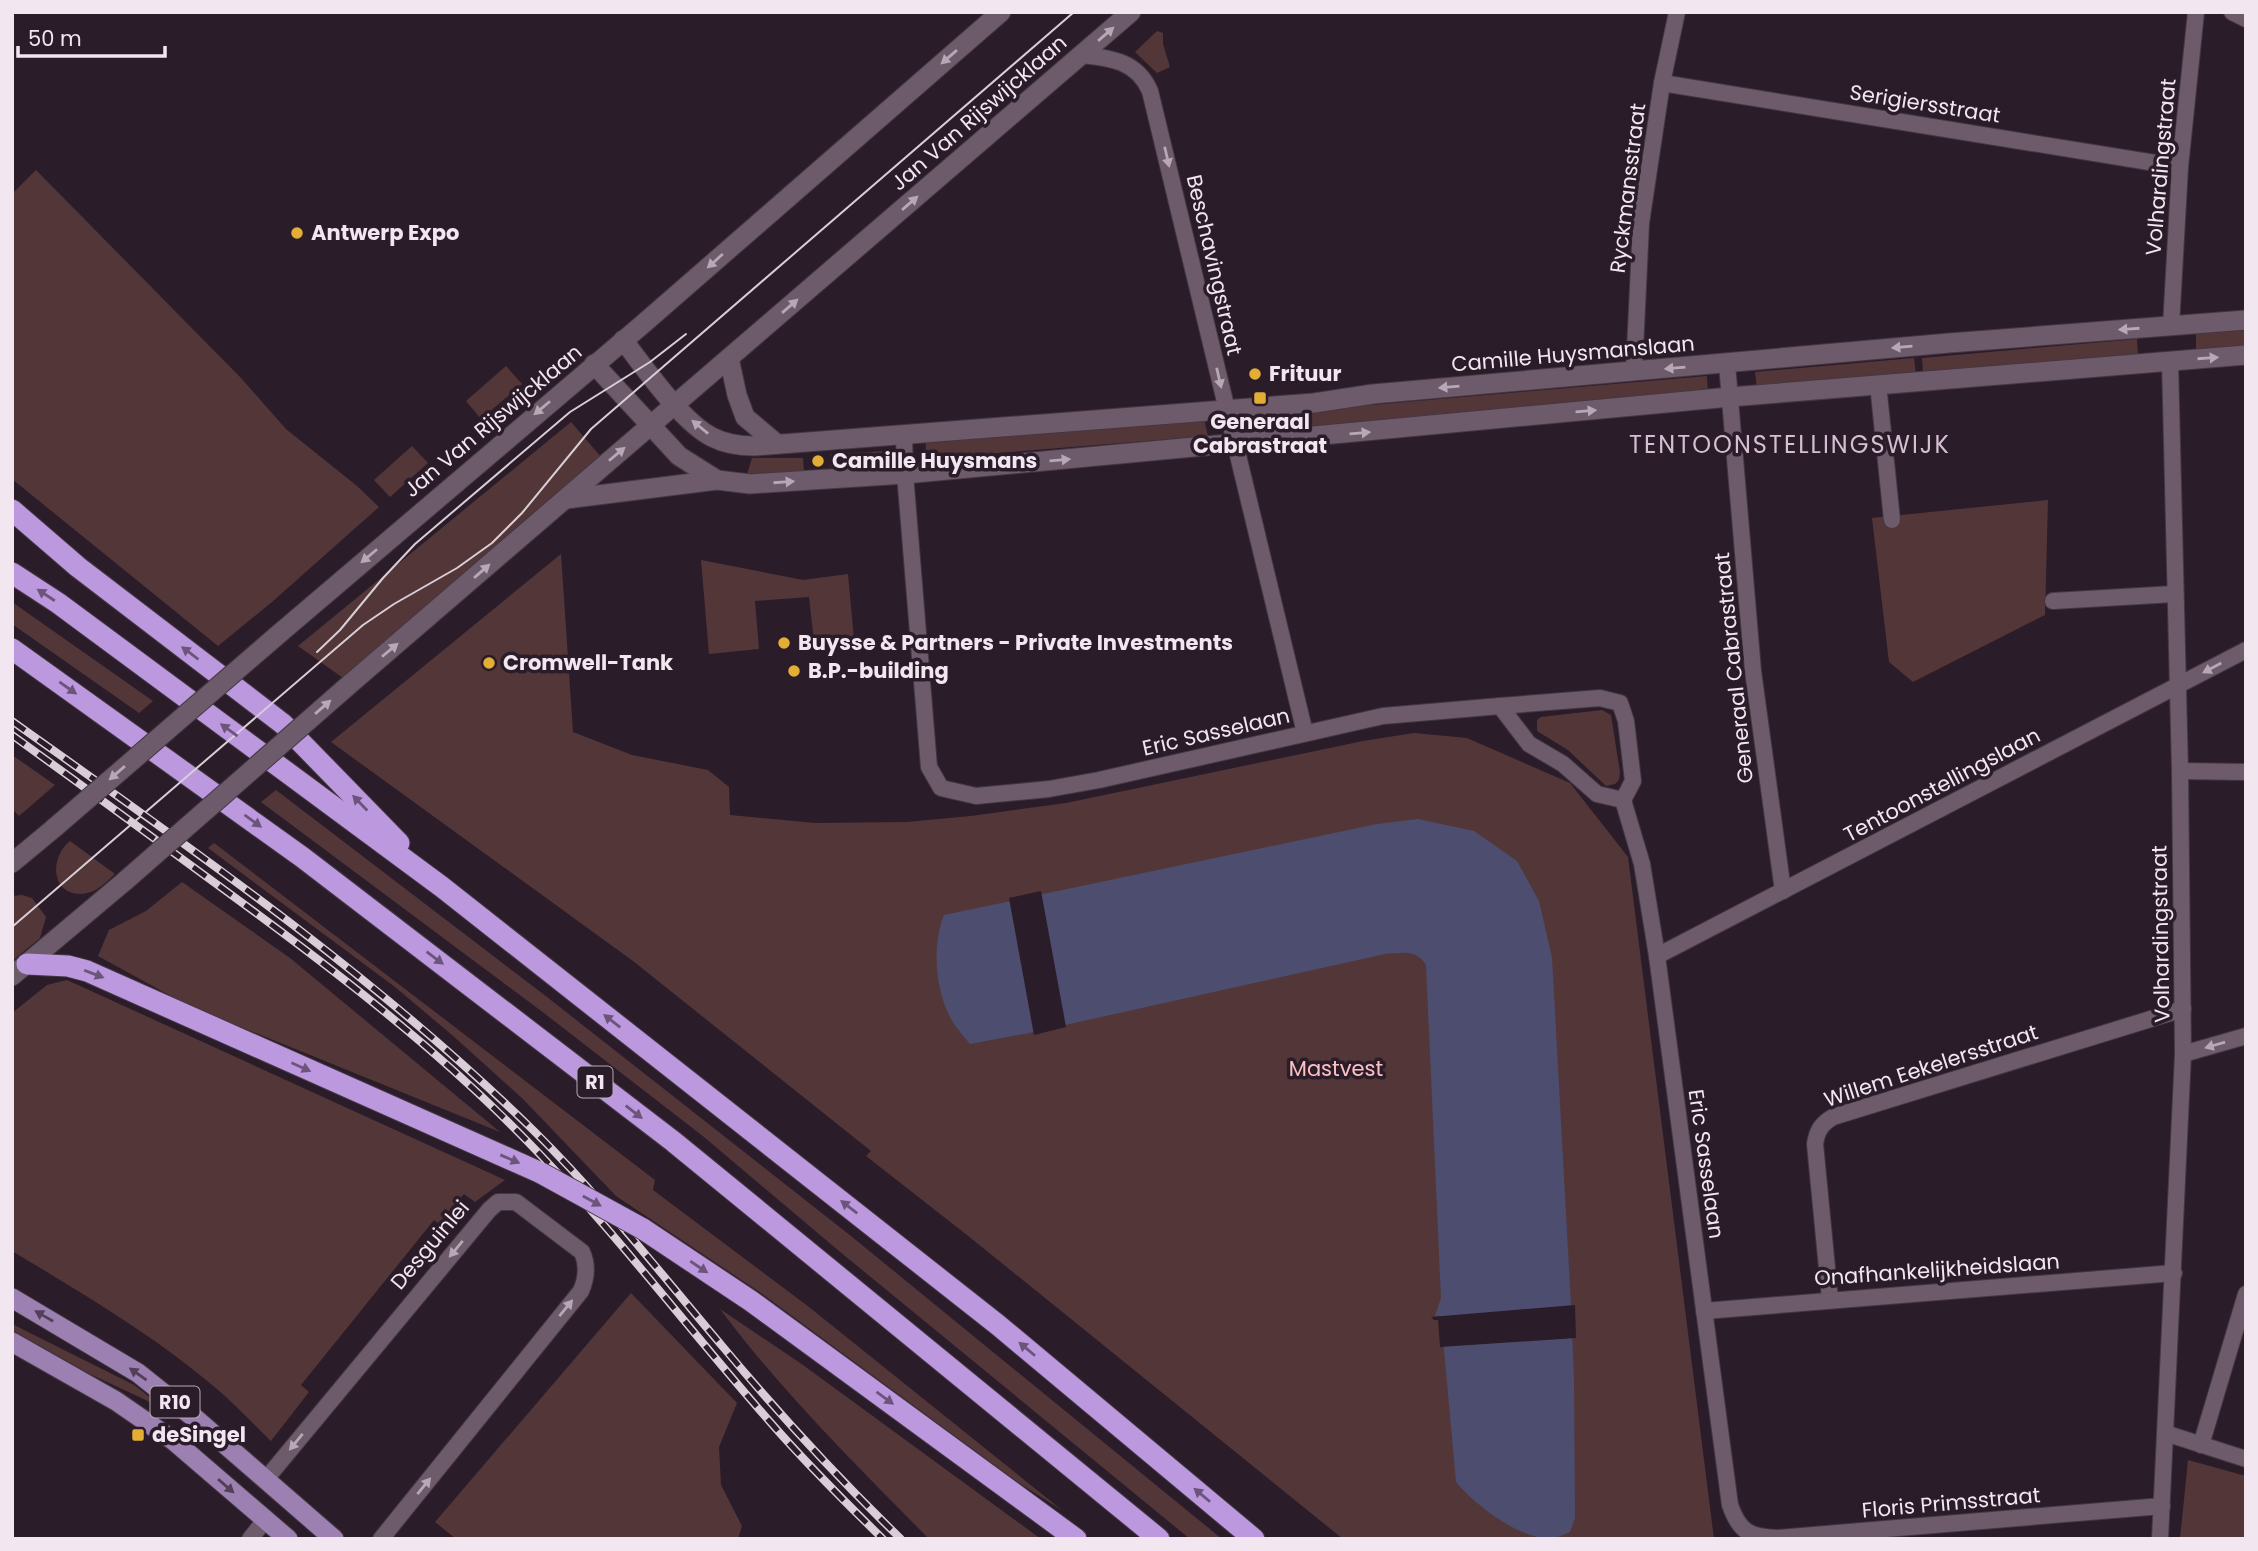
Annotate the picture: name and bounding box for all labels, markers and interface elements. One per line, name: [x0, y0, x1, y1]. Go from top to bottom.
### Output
scale bar: [18, 14, 164, 58]
text: 50 m: [28, 24, 82, 53]
one-way arrow: [1098, 27, 1115, 42]
street label: Jan Van Rijswijcklaan: [885, 28, 1073, 197]
one-way arrow: [940, 49, 958, 65]
street label: Serigiersstraat: [1848, 77, 2002, 130]
street label: Volhardingstraat: [2138, 77, 2183, 257]
street label: Ryckmansstraat: [1603, 101, 1652, 274]
one-way arrow: [1162, 146, 1173, 168]
street label: Beschavingstraat: [1180, 172, 1249, 358]
one-way arrow: [901, 195, 919, 211]
place label: Antwerp Expo: [311, 218, 459, 247]
marker: Antwerp Expo: [289, 225, 305, 241]
one-way arrow: [707, 252, 724, 268]
one-way arrow: [781, 298, 799, 314]
one-way arrow: [2118, 324, 2140, 335]
street label: Camille Huysmanslaan: [1450, 328, 1696, 379]
street label: Jan Van Rijswijcklaan: [398, 337, 588, 504]
one-way arrow: [1891, 342, 1913, 353]
one-way arrow: [2197, 352, 2219, 363]
place label: Frituur: [1269, 359, 1342, 388]
one-way arrow: [1664, 363, 1686, 374]
marker: Frituur: [1247, 366, 1263, 382]
one-way arrow: [1214, 367, 1225, 389]
one-way arrow: [1438, 382, 1460, 393]
marker: Generaal Cabrastraat: [1252, 390, 1268, 406]
one-way arrow: [534, 401, 552, 416]
one-way arrow: [1575, 405, 1597, 416]
place label: Generaal Cabrastraat: [1193, 407, 1327, 460]
one-way arrow: [691, 420, 709, 435]
one-way arrow: [1349, 427, 1371, 438]
district label: TENTOONSTELLINGSWIJK: [1629, 428, 1951, 461]
place label: Camille Huysmans: [832, 446, 1037, 475]
one-way arrow: [609, 447, 626, 462]
marker: Camille Huysmans: [810, 453, 826, 469]
one-way arrow: [1049, 455, 1071, 466]
one-way arrow: [774, 476, 796, 487]
one-way arrow: [361, 548, 378, 563]
street label: Generaal Cabrastraat: [1707, 551, 1760, 785]
one-way arrow: [473, 563, 491, 579]
one-way arrow: [36, 589, 56, 602]
place label: Buysse & Partners - Private Investments: [798, 628, 1233, 657]
marker: Buysse & Partners - Private Investments: [776, 635, 792, 651]
one-way arrow: [382, 643, 399, 658]
one-way arrow: [181, 646, 199, 660]
place label: Cromwell-Tank: [503, 648, 673, 677]
marker: Cromwell-Tank: [481, 655, 497, 671]
place label: B.P.-building: [808, 656, 949, 685]
one-way arrow: [2201, 661, 2221, 673]
marker: B.P.-building: [786, 663, 802, 679]
one-way arrow: [59, 681, 77, 695]
one-way arrow: [315, 700, 332, 715]
street label: Eric Sasselaan: [1139, 700, 1293, 763]
street label: Tentoonstellingslaan: [1838, 720, 2045, 849]
one-way arrow: [220, 723, 238, 737]
one-way arrow: [108, 765, 126, 781]
one-way arrow: [352, 795, 368, 812]
one-way arrow: [244, 814, 262, 828]
street label: Volhardingstraat: [2144, 845, 2177, 1023]
one-way arrow: [425, 951, 444, 965]
one-way arrow: [83, 969, 104, 980]
one-way arrow: [604, 1014, 622, 1029]
street label: Willem Eekelersstraat: [1820, 1017, 2042, 1114]
one-way arrow: [2204, 1041, 2225, 1051]
park label: Mastvest: [1289, 1054, 1383, 1083]
one-way arrow: [291, 1062, 312, 1073]
road number: R1: [578, 1066, 612, 1098]
street label: Eric Sasselaan: [1682, 1087, 1731, 1241]
one-way arrow: [625, 1104, 643, 1119]
one-way arrow: [499, 1154, 520, 1165]
street label: Desguinlei: [384, 1194, 476, 1296]
one-way arrow: [582, 1195, 602, 1207]
one-way arrow: [840, 1201, 858, 1215]
one-way arrow: [448, 1240, 464, 1258]
street label: Onafhankelijkheidslaan: [1813, 1246, 2061, 1293]
one-way arrow: [690, 1260, 709, 1273]
one-way arrow: [559, 1300, 574, 1318]
one-way arrow: [34, 1310, 54, 1322]
one-way arrow: [1018, 1341, 1036, 1357]
one-way arrow: [129, 1367, 147, 1381]
road number: R10: [150, 1386, 200, 1418]
one-way arrow: [876, 1391, 894, 1405]
place label: deSingel: [152, 1420, 246, 1449]
marker: deSingel: [130, 1427, 146, 1443]
one-way arrow: [288, 1433, 303, 1451]
one-way arrow: [416, 1477, 431, 1495]
one-way arrow: [217, 1478, 235, 1494]
street label: Floris Primsstraat: [1861, 1480, 2041, 1525]
one-way arrow: [1193, 1488, 1210, 1503]

